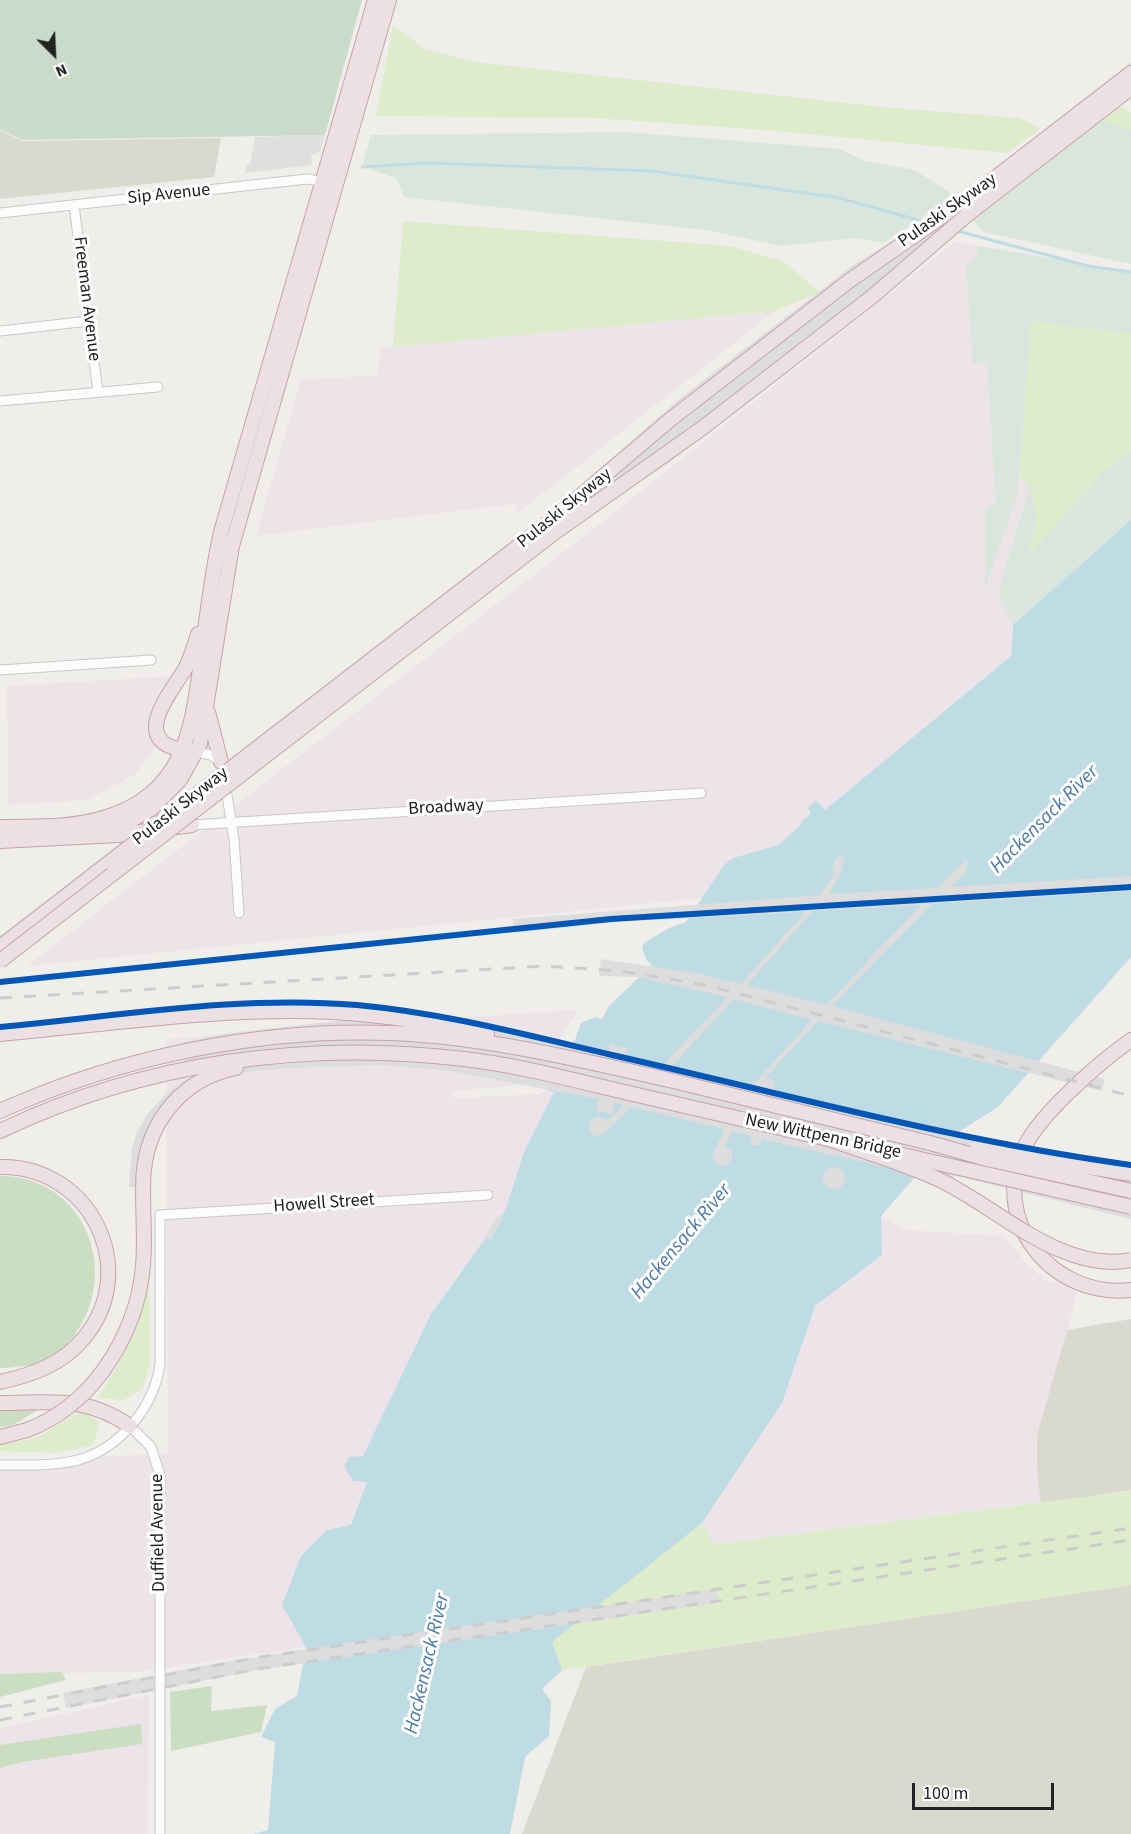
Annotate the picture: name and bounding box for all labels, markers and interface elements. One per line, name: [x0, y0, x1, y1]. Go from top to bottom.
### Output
north arrow: [24, 24, 84, 84]
text: N: [52, 58, 71, 83]
street label: Pulaski Skyway: [895, 169, 1001, 253]
street label: Sip Avenue: [127, 180, 211, 210]
street label: Freeman Avenue: [68, 235, 104, 363]
street label: Pulaski Skyway: [513, 464, 617, 554]
water label: Hackensack River: [986, 761, 1104, 879]
street label: Pulaski Skyway: [129, 763, 233, 851]
street label: Broadway: [408, 795, 484, 821]
street label: New Wittpenn Bridge: [743, 1110, 903, 1164]
water label: Hackensack River: [627, 1179, 737, 1305]
street label: Howell Street: [273, 1190, 375, 1218]
street label: Duffield Avenue: [147, 1474, 171, 1592]
water label: Hackensack River: [400, 1591, 456, 1737]
scale bar: [915, 1771, 1058, 1809]
text: 100 m: [923, 1781, 968, 1806]

